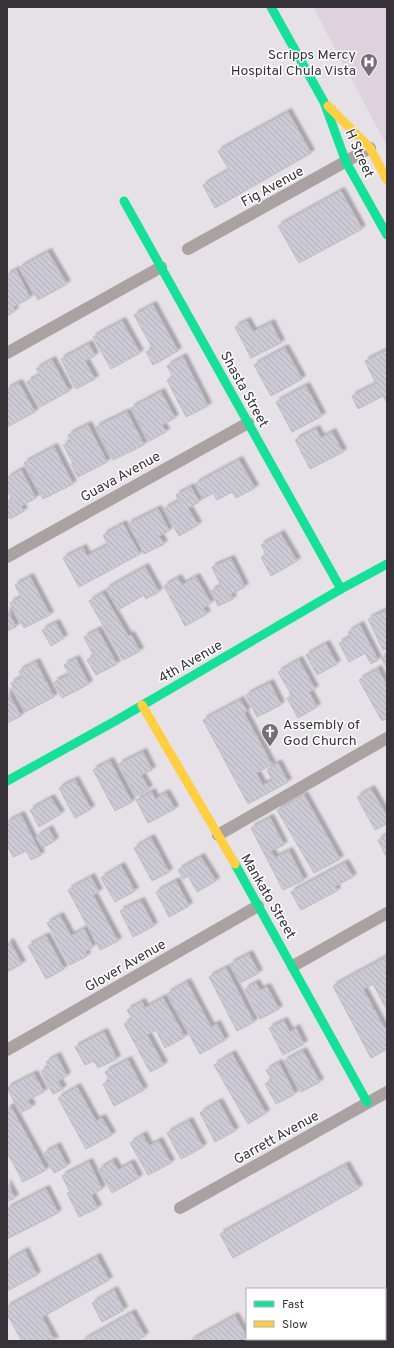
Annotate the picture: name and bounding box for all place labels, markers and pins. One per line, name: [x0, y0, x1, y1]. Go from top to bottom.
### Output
place label: Scripps Mercy Hospital Chula Vista: [231, 47, 356, 80]
hospital icon: Scripps Mercy Hospital Chula Vista: [359, 52, 379, 77]
place label: Assembly of God Church: [283, 717, 360, 750]
church icon: Assembly of God Church: [260, 722, 280, 747]

